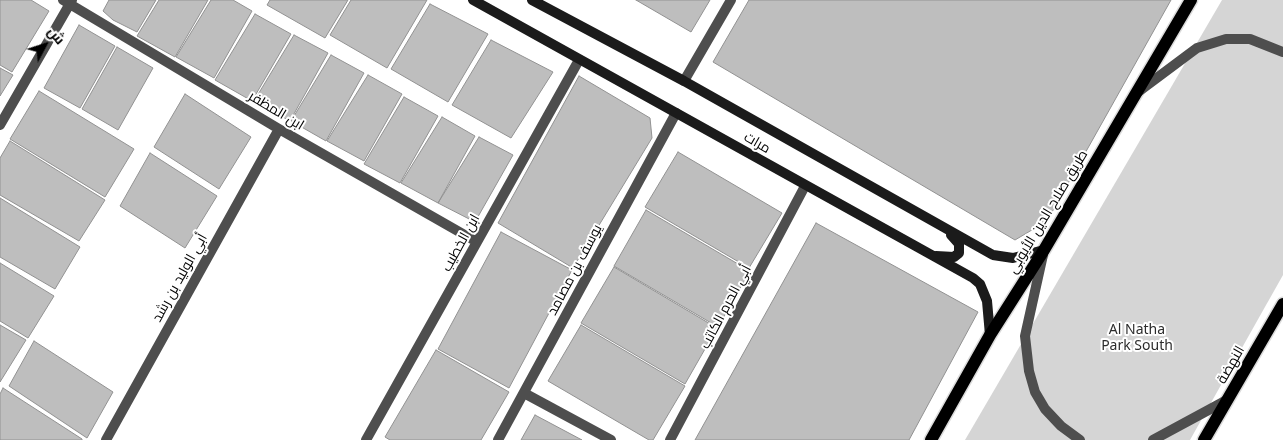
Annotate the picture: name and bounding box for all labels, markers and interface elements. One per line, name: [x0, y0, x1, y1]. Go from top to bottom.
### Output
north arrow: [20, 20, 70, 70]
text: ش: [44, 22, 70, 48]
street label: ابن المظفر: [245, 88, 307, 134]
street label: مرات: [741, 129, 773, 157]
street label: طريق صلاح الدين الأيوبي: [1004, 147, 1092, 277]
street label: ابن الخطيب: [438, 211, 484, 275]
street label: يوسف بن مصامد: [544, 222, 606, 318]
street label: أبي الوليد بن رشد: [149, 231, 211, 325]
street label: أبي الحرم الكاتب: [697, 262, 755, 352]
park label: Al Natha Park South: [1101, 322, 1173, 354]
street label: النهضة: [1213, 343, 1249, 387]

